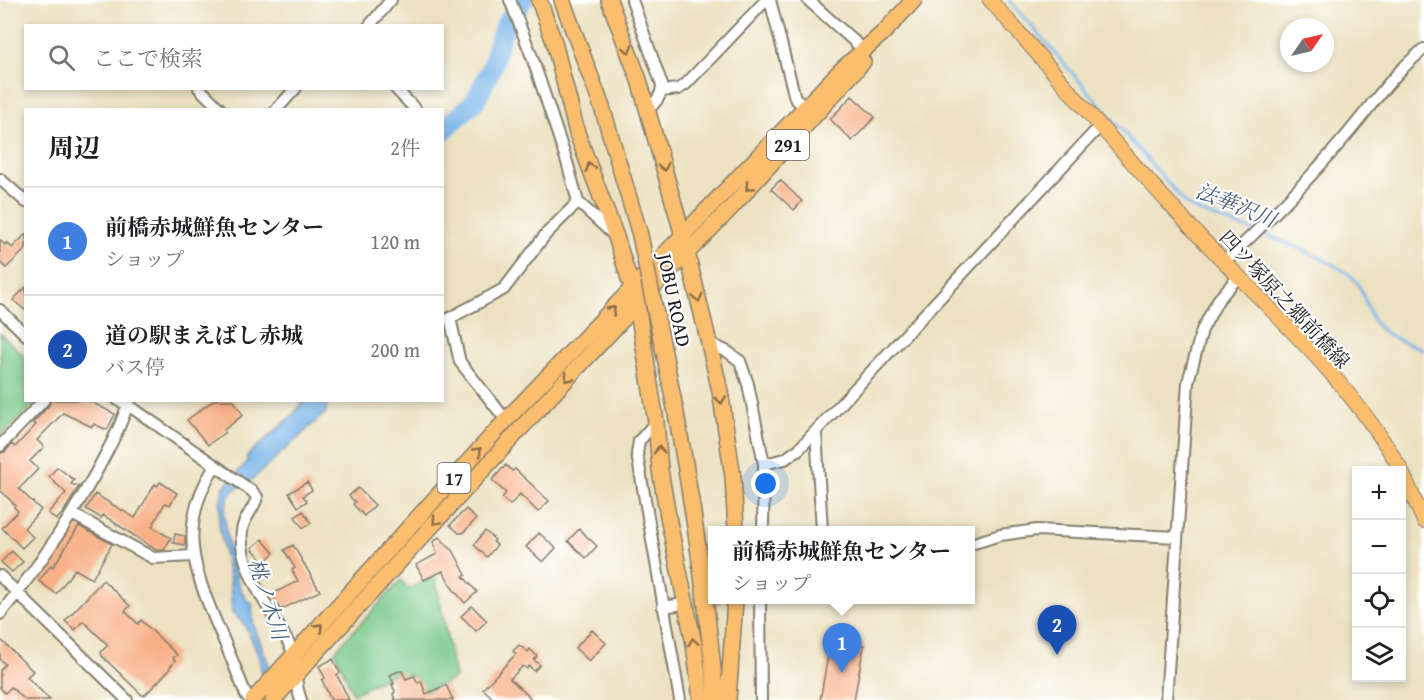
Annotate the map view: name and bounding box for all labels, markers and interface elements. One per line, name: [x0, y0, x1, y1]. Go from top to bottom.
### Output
north arrow: [1280, 18, 1334, 72]
search box: [24, 24, 444, 90]
icon: search: [45, 41, 78, 74]
text: ここで検索: [93, 42, 203, 74]
one-way arrow: [621, 43, 634, 54]
text: 周辺: [48, 128, 100, 167]
road number: 291: [767, 130, 809, 160]
text: 2件: [390, 133, 420, 162]
one-way arrow: [585, 162, 597, 173]
one-way arrow: [656, 162, 669, 172]
water label: 法華沢川: [1191, 175, 1283, 236]
one-way arrow: [745, 181, 756, 191]
text: 前橋赤城鮮魚センター: [105, 211, 324, 243]
street label: 四ツ塚原之郷前橋線: [1213, 223, 1357, 375]
text: 1: [62, 227, 73, 256]
text: 120 m: [370, 227, 420, 256]
text: ショップ: [105, 244, 185, 273]
street label: JOBU ROAD: [650, 248, 699, 349]
one-way arrow: [690, 293, 703, 303]
one-way arrow: [605, 306, 616, 316]
text: 道の駅まえばし赤城: [105, 319, 303, 351]
text: 2: [62, 335, 73, 364]
text: 200 m: [370, 335, 420, 364]
text: バス停: [105, 352, 165, 381]
one-way arrow: [564, 371, 575, 381]
one-way arrow: [715, 395, 727, 404]
one-way arrow: [653, 446, 666, 455]
one-way arrow: [471, 448, 482, 458]
road number: 17: [438, 463, 470, 493]
map controls: [1352, 466, 1406, 682]
button: +: [1352, 466, 1406, 520]
your location: [751, 469, 780, 498]
one-way arrow: [432, 513, 443, 524]
button: −: [1352, 520, 1406, 574]
popup: [708, 526, 975, 604]
text: 前橋赤城鮮魚センター: [732, 535, 951, 567]
water label: 桃ノ木川: [240, 554, 296, 646]
text: ショップ: [732, 568, 812, 597]
button: locate: [1352, 574, 1406, 628]
pin: 2: [1038, 606, 1076, 655]
one-way arrow: [312, 623, 323, 634]
pin: 1: [822, 624, 862, 673]
button: layers: [1352, 628, 1406, 682]
one-way arrow: [687, 637, 700, 647]

